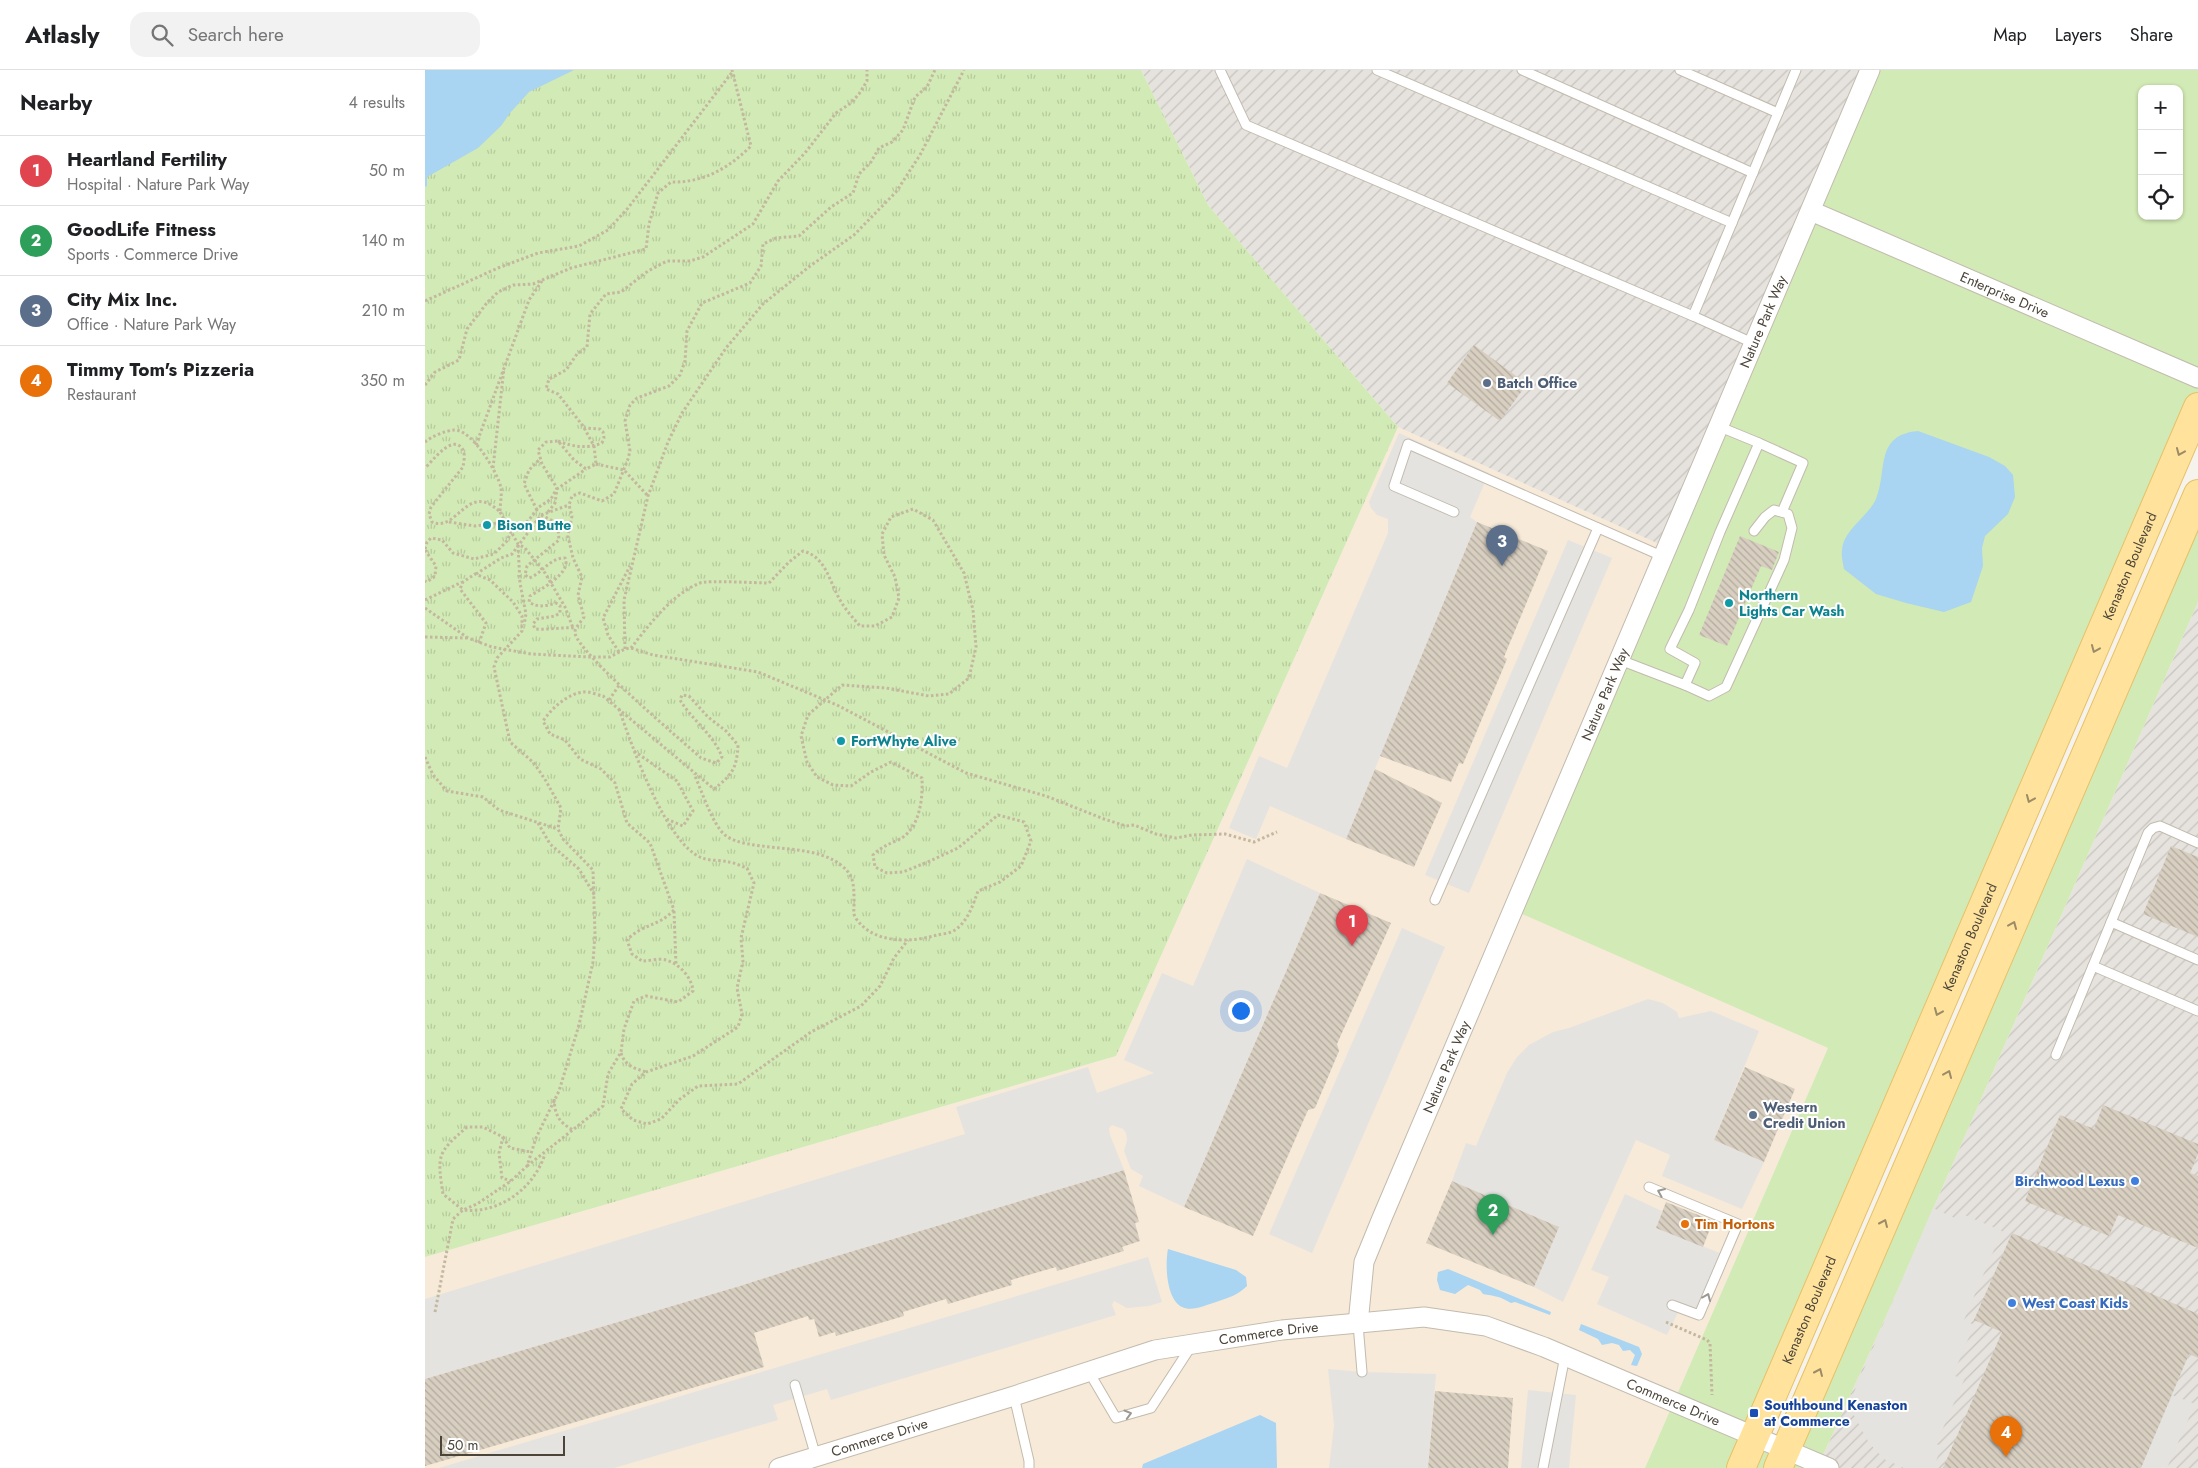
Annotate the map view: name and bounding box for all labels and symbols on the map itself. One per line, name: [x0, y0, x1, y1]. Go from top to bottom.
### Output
street label: Enterprise Drive: [1957, 267, 2052, 323]
street label: Nature Park Way: [1735, 271, 1792, 371]
place label: Batch Office: [1497, 373, 1577, 393]
marker: Batch Office: [1481, 377, 1493, 389]
one-way arrow: [2176, 447, 2186, 456]
street label: Kenaston Boulevard: [2097, 509, 2162, 623]
place label: Bison Butte: [497, 515, 571, 535]
marker: Bison Butte: [481, 519, 493, 531]
pin: 3: [1486, 525, 1518, 566]
place label: Northern Lights Car Wash: [1739, 585, 1845, 621]
marker: Northern Lights Car Wash: [1723, 597, 1735, 609]
street label: Nature Park Way: [1576, 644, 1634, 744]
one-way arrow: [2090, 644, 2101, 653]
place label: FortWhyte Alive: [851, 731, 957, 751]
marker: FortWhyte Alive: [835, 735, 847, 747]
one-way arrow: [2026, 794, 2036, 802]
street label: Kenaston Boulevard: [1938, 880, 2002, 994]
pin: 1: [1336, 905, 1368, 946]
one-way arrow: [2006, 921, 2017, 930]
your location: [1228, 998, 1254, 1024]
one-way arrow: [1934, 1007, 1945, 1016]
street label: Nature Park Way: [1418, 1017, 1475, 1116]
one-way arrow: [1942, 1070, 1953, 1079]
place label: Western Credit Union: [1763, 1097, 1846, 1133]
marker: Western Credit Union: [1747, 1109, 1759, 1121]
place label: Birchwood Lexus: [2015, 1171, 2126, 1191]
marker: Birchwood Lexus: [2129, 1175, 2141, 1187]
one-way arrow: [1657, 1188, 1666, 1198]
pin: 2: [1477, 1194, 1509, 1235]
place label: Tim Hortons: [1695, 1214, 1775, 1234]
marker: Tim Hortons: [1679, 1218, 1691, 1230]
one-way arrow: [1877, 1219, 1888, 1228]
street label: Kenaston Boulevard: [1777, 1253, 1841, 1367]
one-way arrow: [1700, 1293, 1711, 1302]
place label: West Coast Kids: [2022, 1293, 2129, 1313]
marker: West Coast Kids: [2006, 1297, 2018, 1309]
street label: Commerce Drive: [1217, 1317, 1319, 1350]
one-way arrow: [1812, 1368, 1823, 1377]
street label: Commerce Drive: [1623, 1373, 1723, 1431]
place label: Southbound Kenaston at Commerce: [1764, 1395, 1907, 1431]
marker: Southbound Kenaston at Commerce: [1748, 1407, 1760, 1419]
one-way arrow: [1124, 1410, 1132, 1420]
street label: Commerce Drive: [829, 1413, 930, 1461]
pin: 4: [1990, 1416, 2022, 1457]
scale bar: [440, 1433, 565, 1456]

